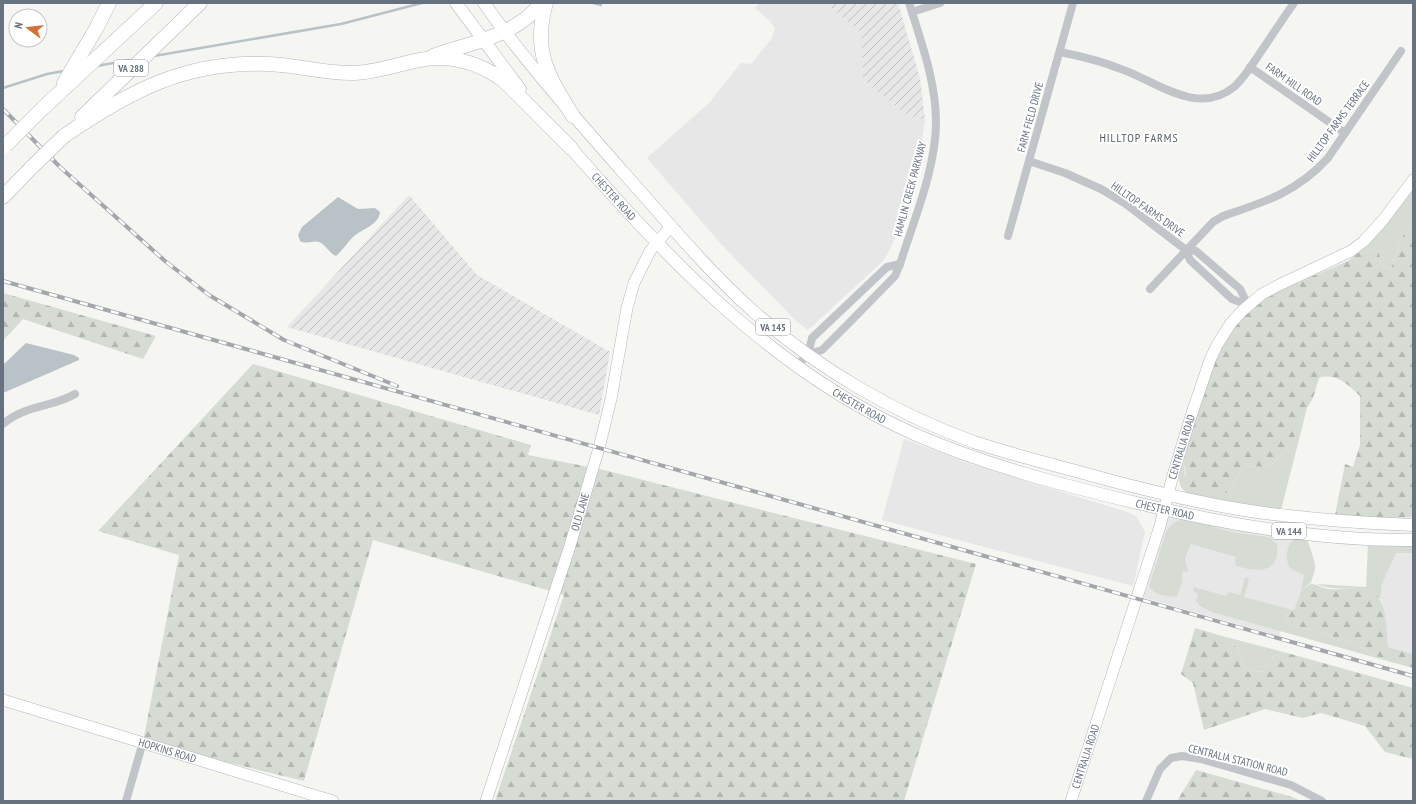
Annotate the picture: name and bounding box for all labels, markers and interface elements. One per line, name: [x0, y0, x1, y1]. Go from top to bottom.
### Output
north arrow: [8, 8, 48, 48]
text: N: [11, 21, 26, 30]
street label: FARM HILL ROAD: [1263, 59, 1325, 109]
road number: VA 288: [114, 60, 148, 76]
street label: HILLTOP FARMS TERRACE: [1304, 77, 1372, 165]
street label: FARM FIELD DRIVE: [1014, 80, 1046, 154]
district label: HILLTOP FARMS: [1099, 130, 1179, 145]
street label: HAMLIN CREEK PARKWAY: [891, 140, 929, 238]
street label: CHESTER ROAD: [589, 170, 639, 223]
street label: HILLTOP FARMS DRIVE: [1109, 178, 1188, 240]
road number: VA 145: [756, 319, 790, 335]
street label: CHESTER ROAD: [830, 385, 889, 427]
street label: CENTRALIA ROAD: [1165, 413, 1198, 481]
street label: OLD LANE: [568, 491, 592, 533]
street label: CHESTER ROAD: [1134, 496, 1196, 523]
road number: VA 144: [1272, 523, 1306, 539]
street label: CENTRALIA ROAD: [1068, 722, 1103, 790]
street label: HOPKINS ROAD: [137, 735, 198, 766]
street label: CENTRALIA STATION ROAD: [1187, 741, 1290, 779]

